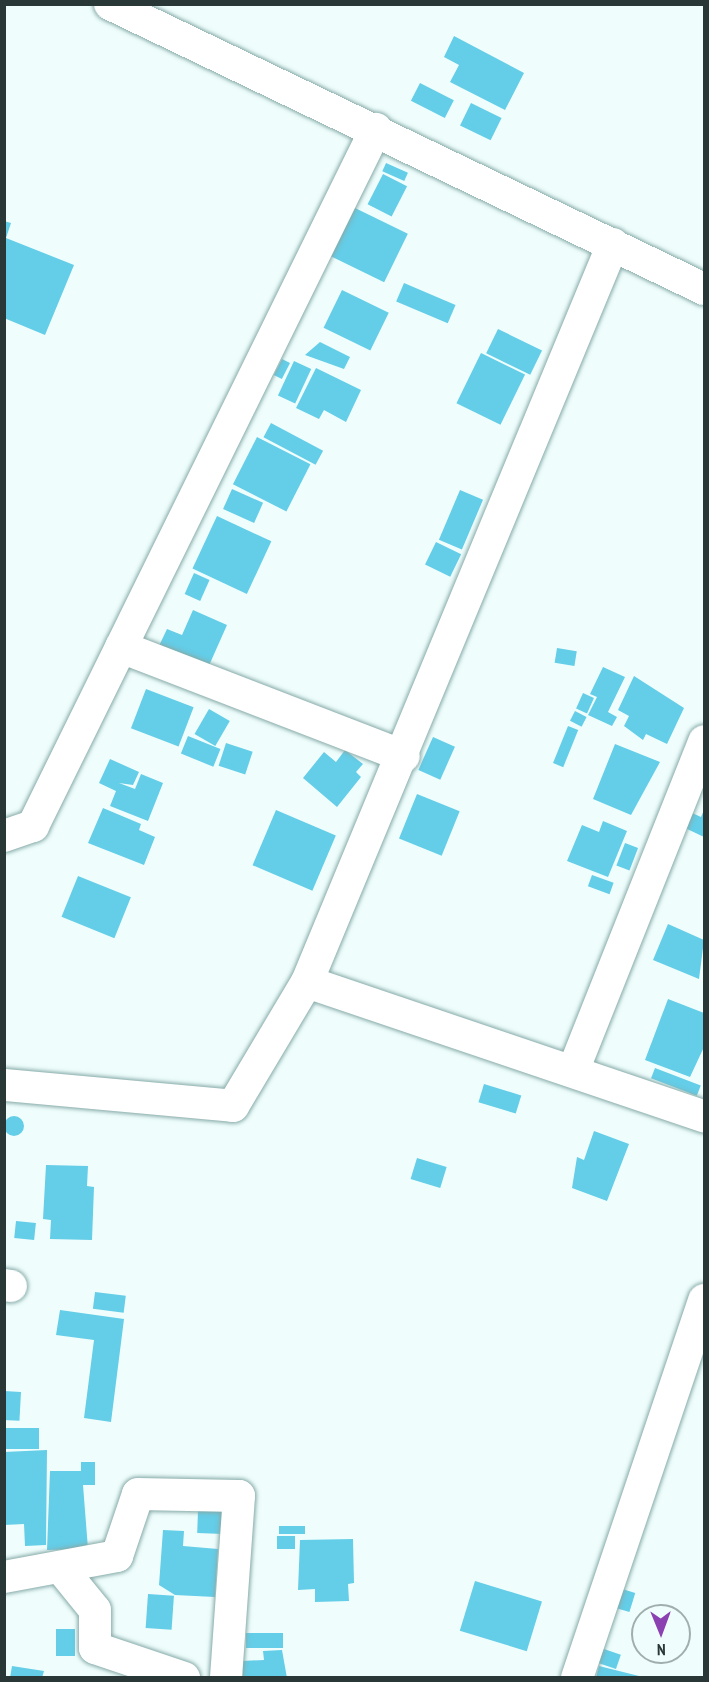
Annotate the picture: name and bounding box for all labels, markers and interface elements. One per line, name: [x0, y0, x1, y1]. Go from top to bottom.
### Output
north arrow: [631, 1604, 691, 1664]
text: N: [657, 1640, 666, 1660]

